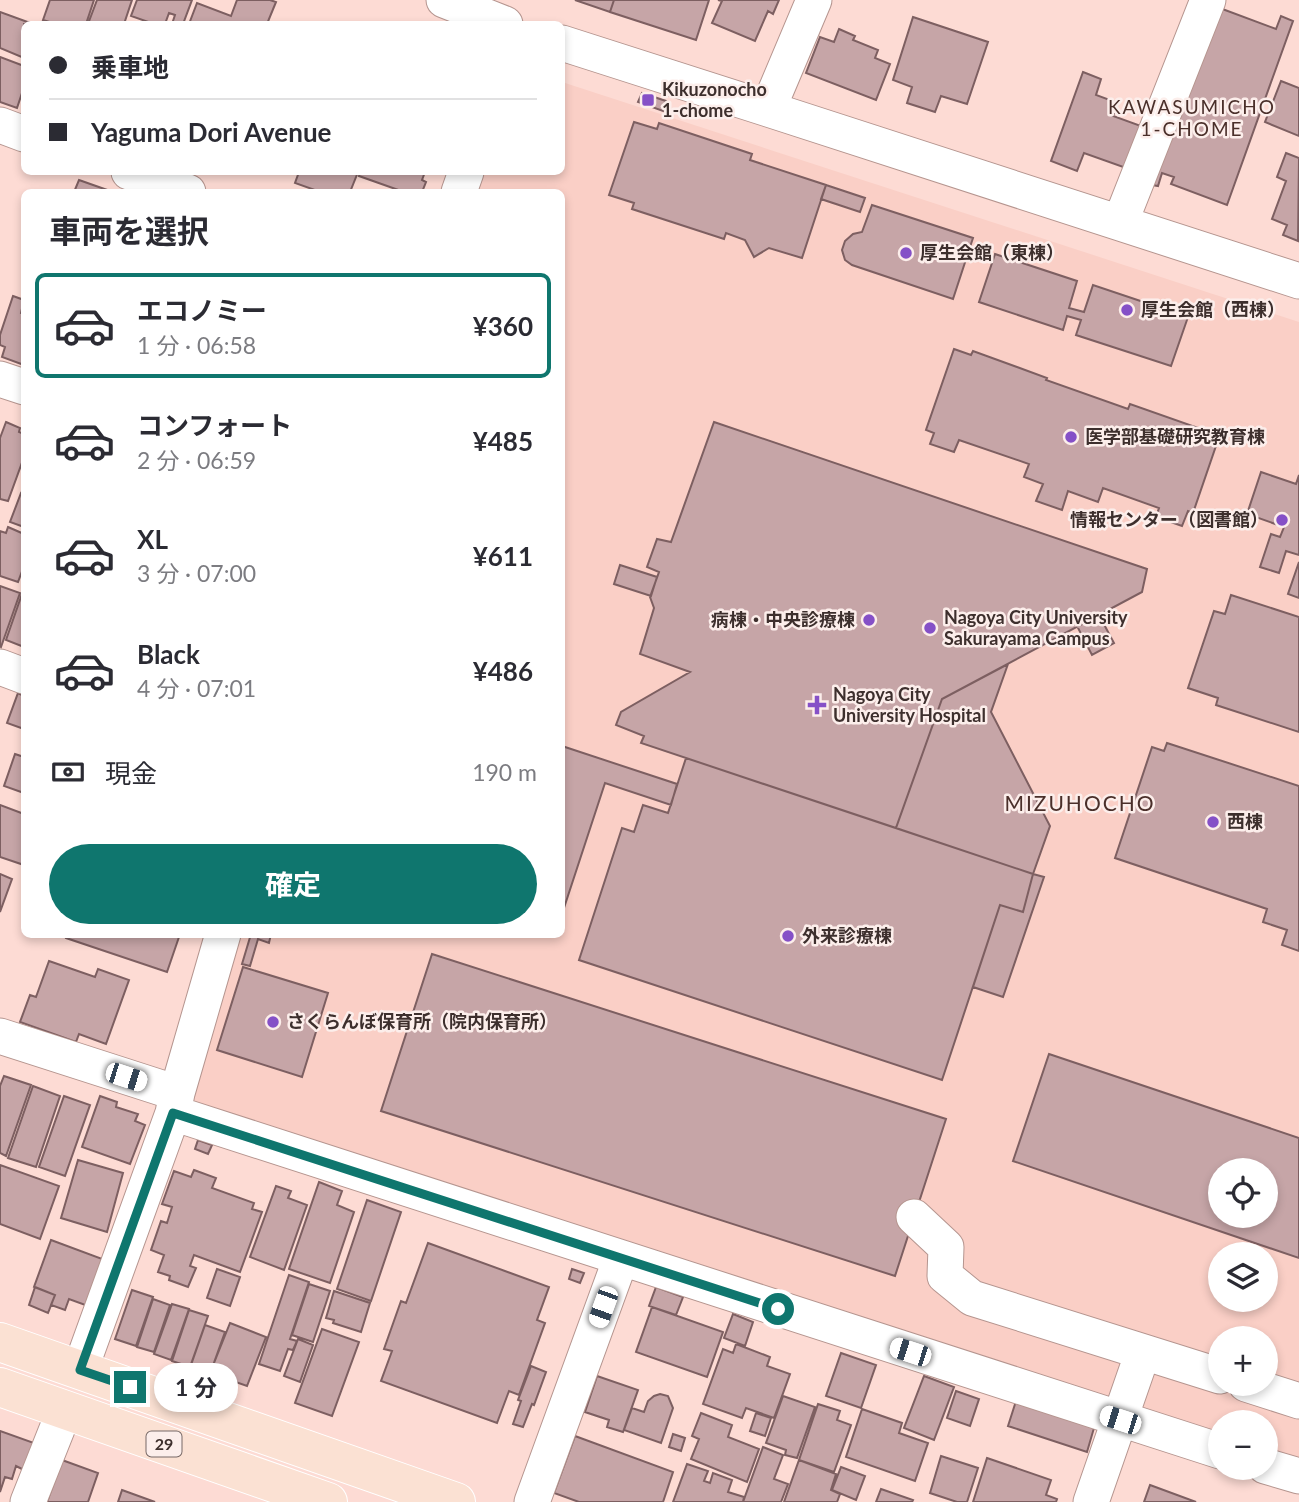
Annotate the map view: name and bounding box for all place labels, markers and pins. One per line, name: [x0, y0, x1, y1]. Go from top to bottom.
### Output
place label: Kikuzonocho 1-chome: [662, 78, 767, 121]
marker: Kikuzonocho 1-chome: [640, 92, 656, 108]
place label: 厚生会館（東棟）: [920, 241, 1064, 263]
marker: 厚生会館（東棟）: [898, 245, 914, 261]
place label: 厚生会館（西棟）: [1141, 298, 1285, 320]
marker: 厚生会館（西棟）: [1119, 302, 1135, 318]
place label: 医学部基礎研究教育棟: [1085, 425, 1265, 447]
marker: 医学部基礎研究教育棟: [1063, 429, 1079, 445]
place label: 情報センター（図書館）: [1070, 508, 1268, 530]
marker: 情報センター（図書館）: [1274, 512, 1290, 528]
place label: Nagoya City University Sakurayama Campus: [944, 606, 1128, 649]
place label: 病棟・中央診療棟: [711, 608, 855, 630]
marker: 病棟・中央診療棟: [861, 612, 877, 628]
marker: Nagoya City University Sakurayama Campus: [922, 620, 938, 636]
place label: Nagoya City University Hospital: [833, 683, 986, 726]
marker: Nagoya City University Hospital: [807, 695, 827, 715]
place label: 西棟: [1227, 810, 1263, 832]
marker: 西棟: [1205, 814, 1221, 830]
place label: 外来診療棟: [802, 924, 892, 946]
marker: 外来診療棟: [780, 928, 796, 944]
place label: さくらんぼ保育所（院内保育所）: [287, 1010, 557, 1032]
marker: さくらんぼ保育所（院内保育所）: [265, 1014, 281, 1030]

